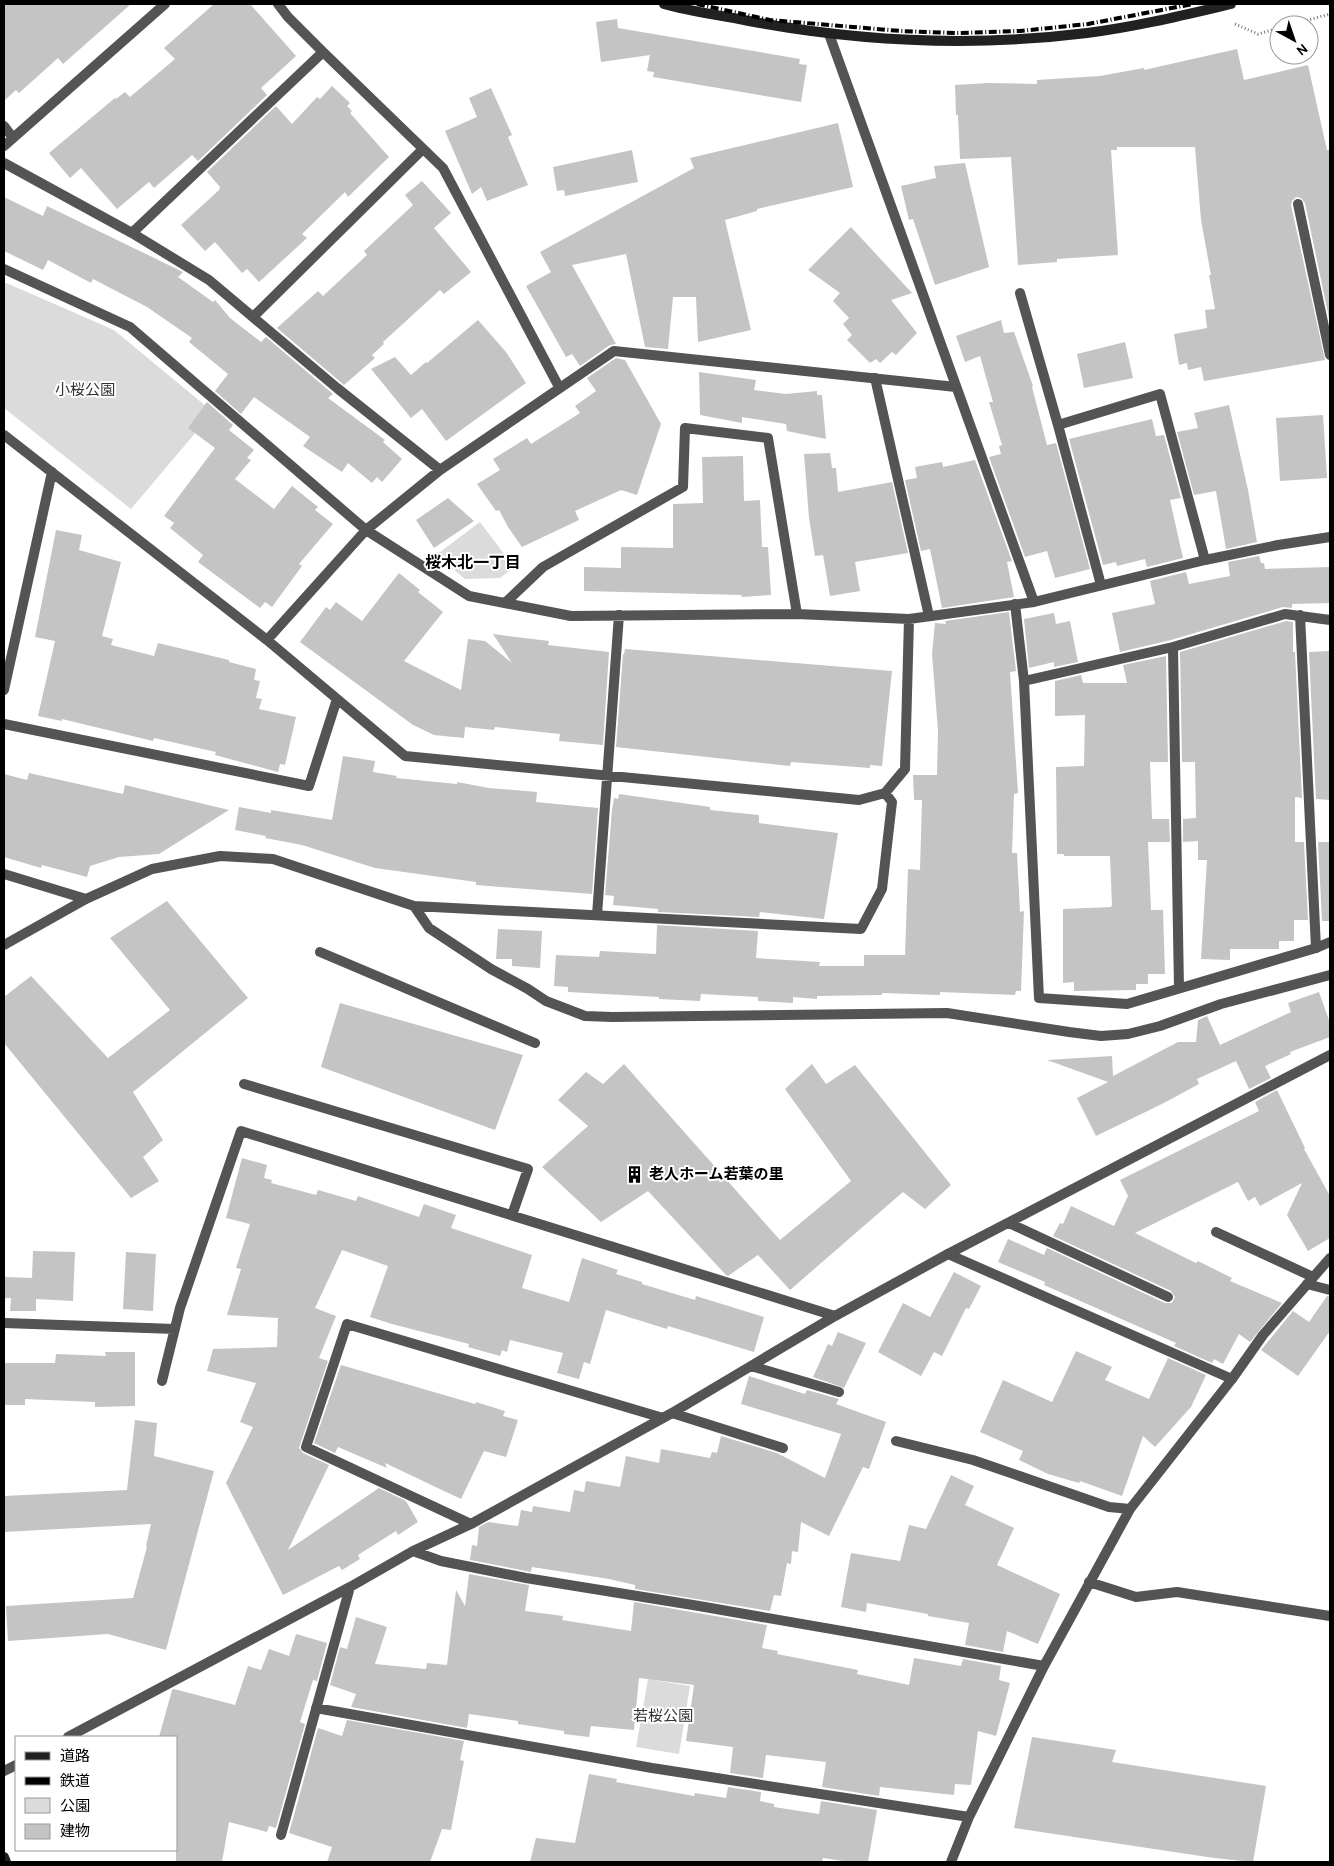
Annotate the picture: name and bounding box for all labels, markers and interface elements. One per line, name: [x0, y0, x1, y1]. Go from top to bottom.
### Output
north arrow: [1269, 15, 1319, 65]
text: N: [1293, 40, 1311, 59]
park label: 小桜公園: [55, 381, 115, 399]
district label: 桜木北一丁目: [425, 553, 521, 572]
building icon: 老人ホーム若葉の里: [625, 1164, 645, 1184]
place label: 老人ホーム若葉の里: [649, 1165, 784, 1183]
park label: 若桜公園: [633, 1707, 693, 1725]
legend: [15, 1736, 178, 1851]
text: 道路: [60, 1747, 90, 1765]
text: 鉄道: [60, 1772, 90, 1790]
text: 公園: [60, 1797, 90, 1815]
text: 建物: [60, 1822, 90, 1840]

